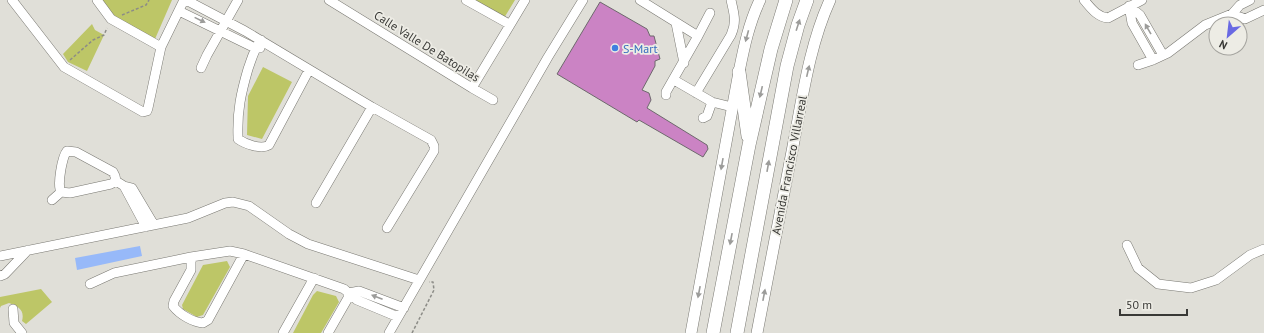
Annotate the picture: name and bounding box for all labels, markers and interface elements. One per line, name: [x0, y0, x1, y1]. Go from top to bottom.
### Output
street label: Calle Valle De Batopilas: [371, 7, 483, 85]
north arrow: [1208, 16, 1248, 56]
one-way arrow: [194, 17, 205, 23]
one-way arrow: [795, 19, 801, 31]
one-way arrow: [1144, 23, 1151, 35]
one-way arrow: [743, 30, 749, 43]
text: N: [1217, 37, 1230, 53]
place label: S-Mart: [623, 41, 658, 56]
marker: S-Mart: [610, 43, 620, 53]
one-way arrow: [806, 65, 812, 77]
one-way arrow: [758, 86, 764, 98]
street label: Avenida Francisco Villarreal: [768, 94, 810, 236]
one-way arrow: [718, 158, 724, 170]
one-way arrow: [765, 159, 771, 172]
one-way arrow: [728, 232, 734, 245]
one-way arrow: [695, 286, 701, 298]
one-way arrow: [762, 289, 768, 301]
scale bar: [1120, 291, 1187, 317]
one-way arrow: [370, 294, 382, 300]
text: 50 m: [1126, 297, 1152, 312]

